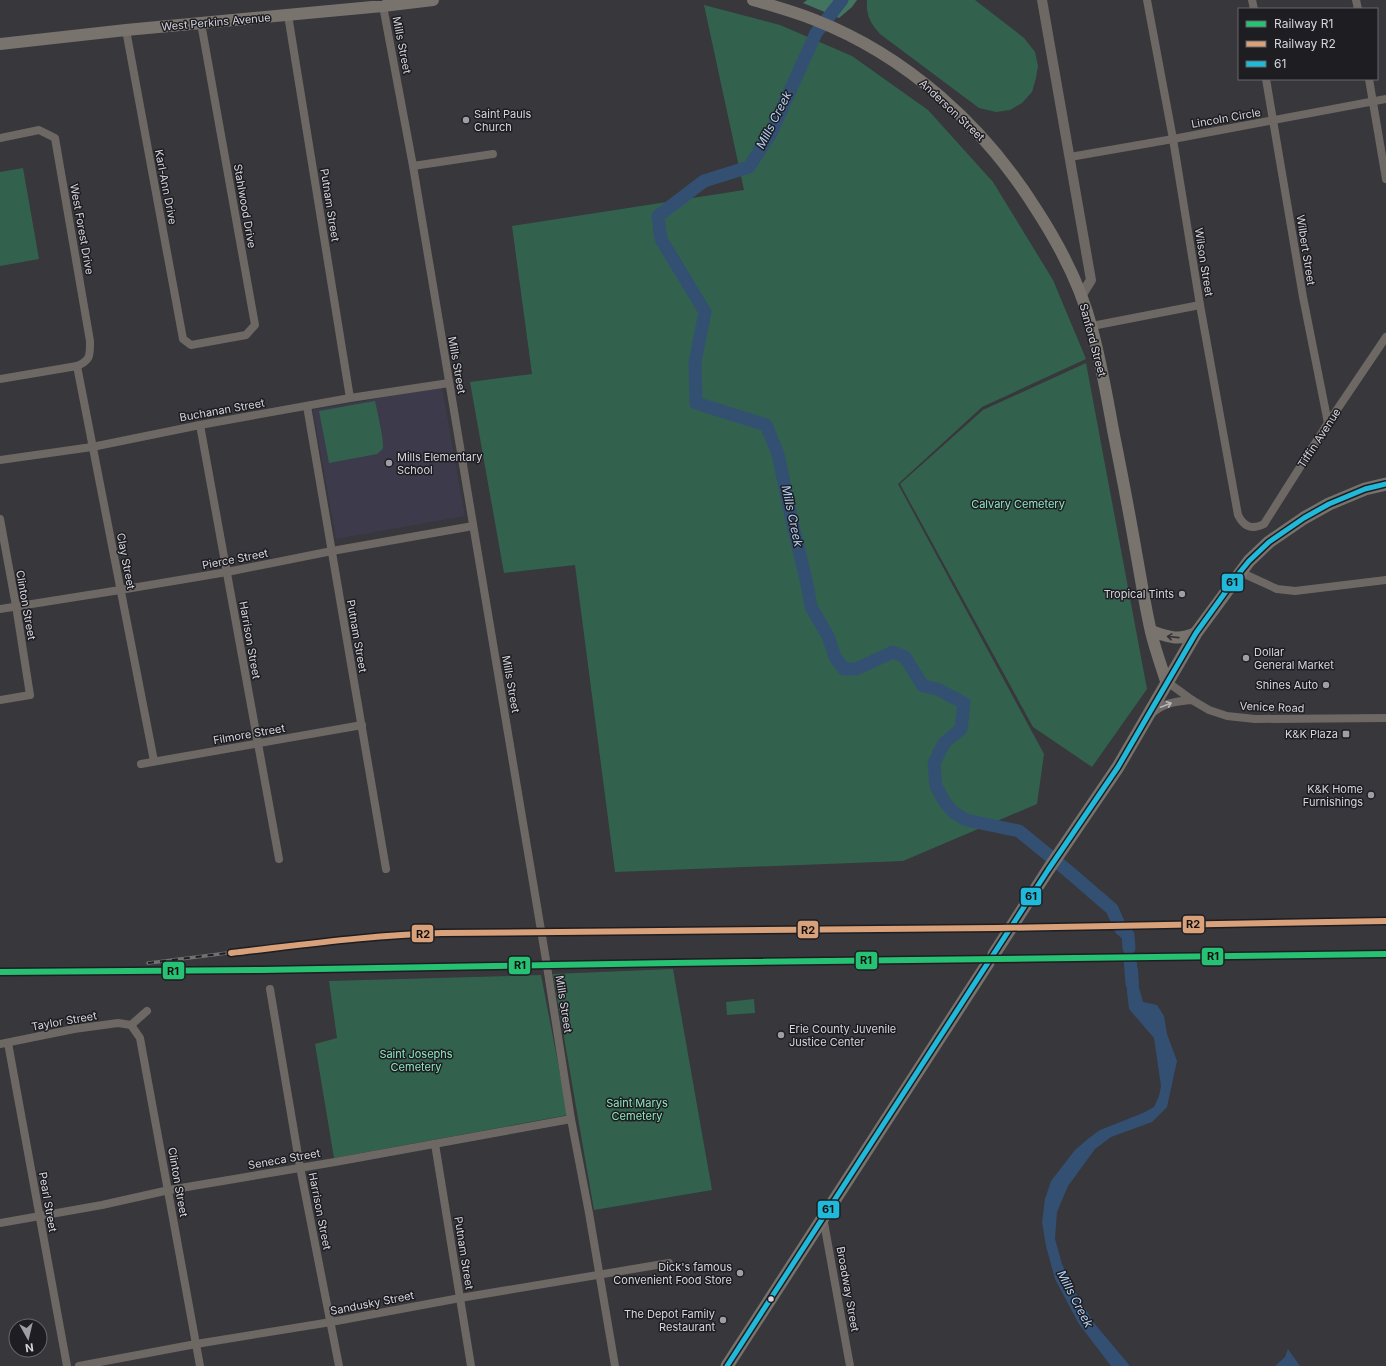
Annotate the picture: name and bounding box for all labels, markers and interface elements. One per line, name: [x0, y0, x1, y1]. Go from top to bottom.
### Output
legend: [1238, 8, 1378, 80]
street label: West Perkins Avenue: [161, 10, 271, 34]
street label: Mills Street: [390, 15, 414, 75]
text: Railway R1: [1274, 16, 1333, 31]
text: Railway R2: [1274, 36, 1336, 51]
text: 61: [1274, 56, 1286, 71]
street label: Anderson Street: [916, 76, 988, 144]
water label: Mills Creek: [753, 88, 795, 151]
street label: Lincoln Circle: [1190, 105, 1262, 131]
place label: Saint Pauls Church: [474, 107, 531, 134]
marker: Saint Pauls Church: [461, 115, 471, 125]
street label: Karl-Ann Drive: [152, 148, 180, 226]
street label: Stahlwood Drive: [231, 163, 259, 249]
street label: Putnam Street: [317, 168, 343, 243]
street label: West Forest Drive: [67, 182, 97, 276]
street label: Wilbert Street: [1294, 214, 1319, 287]
street label: Wilson Street: [1192, 227, 1216, 298]
street label: Sanford Street: [1077, 302, 1110, 378]
street label: Mills Street: [445, 335, 469, 395]
street label: Buchanan Street: [178, 396, 266, 424]
street label: Tiffin Avenue: [1295, 406, 1343, 470]
place label: Mills Elementary School: [397, 450, 482, 477]
marker: Mills Elementary School: [384, 458, 394, 468]
water label: Mills Creek: [779, 484, 806, 549]
park label: Calvary Cemetery: [971, 497, 1065, 511]
street label: Clay Street: [114, 532, 138, 591]
street label: Pierce Street: [201, 546, 270, 572]
street label: Clinton Street: [13, 569, 39, 641]
line badge: 61: [1221, 573, 1244, 592]
text: 61: [1226, 575, 1238, 589]
place label: Tropical Tints: [1104, 587, 1174, 601]
marker: Tropical Tints: [1177, 589, 1187, 599]
street label: Putnam Street: [344, 599, 370, 674]
street label: Harrison Street: [236, 600, 264, 680]
one-way arrow: [1167, 633, 1180, 641]
place label: Dollar General Market: [1254, 645, 1334, 672]
marker: Dollar General Market: [1241, 653, 1251, 663]
street label: Mills Street: [499, 654, 523, 714]
place label: Shines Auto: [1256, 678, 1318, 692]
marker: Shines Auto: [1321, 680, 1331, 690]
street label: Venice Road: [1239, 699, 1305, 715]
one-way arrow: [1160, 700, 1172, 708]
street label: Filmore Street: [212, 721, 286, 747]
place label: K&K Plaza: [1285, 727, 1338, 741]
marker: K&K Plaza: [1341, 729, 1351, 739]
place label: K&K Home Furnishings: [1303, 782, 1363, 809]
marker: K&K Home Furnishings: [1366, 790, 1376, 800]
line badge: 61: [1020, 887, 1042, 906]
text: 61: [1025, 889, 1037, 903]
line badge: R2: [1182, 915, 1205, 934]
text: R2: [1186, 917, 1200, 931]
line badge: R2: [797, 920, 819, 939]
text: R2: [801, 923, 815, 937]
line badge: R2: [411, 924, 434, 943]
text: R2: [416, 927, 430, 941]
line badge: R1: [1201, 947, 1224, 966]
text: R1: [1207, 949, 1219, 963]
line badge: R1: [855, 951, 878, 970]
text: R1: [860, 953, 872, 967]
line badge: R1: [508, 956, 531, 975]
text: R1: [514, 958, 526, 972]
line badge: R1: [162, 961, 185, 980]
text: R1: [167, 964, 179, 978]
street label: Mills Street: [553, 974, 576, 1034]
street label: Taylor Street: [30, 1008, 98, 1034]
place label: Erie County Juvenile Justice Center: [789, 1022, 896, 1049]
marker: Erie County Juvenile Justice Center: [776, 1030, 786, 1040]
park label: Saint Josephs Cemetery: [379, 1047, 453, 1074]
park label: Saint Marys Cemetery: [606, 1096, 668, 1123]
street label: Clinton Street: [165, 1146, 191, 1218]
street label: Seneca Street: [247, 1146, 322, 1172]
street label: Pearl Street: [36, 1171, 60, 1234]
street label: Harrison Street: [306, 1171, 334, 1251]
line badge: 61: [817, 1200, 840, 1219]
text: 61: [822, 1202, 834, 1216]
street label: Putnam Street: [451, 1216, 477, 1291]
street label: Broadway Street: [834, 1245, 862, 1333]
place label: Dick's famous Convenient Food Store: [613, 1260, 732, 1287]
marker: Dick's famous Convenient Food Store: [735, 1268, 745, 1278]
water label: Mills Creek: [1054, 1268, 1097, 1330]
street label: Sandusky Street: [329, 1288, 416, 1318]
unlabelled marker: [766, 1294, 776, 1304]
place label: The Depot Family Restaurant: [624, 1307, 715, 1334]
marker: The Depot Family Restaurant: [718, 1315, 728, 1325]
north arrow: [8, 1318, 48, 1358]
text: N: [24, 1340, 35, 1355]

